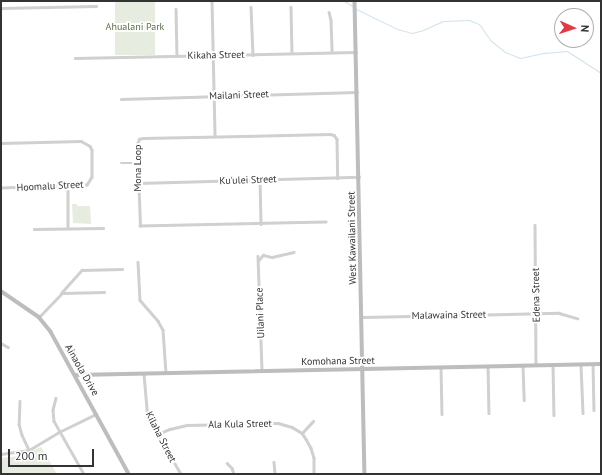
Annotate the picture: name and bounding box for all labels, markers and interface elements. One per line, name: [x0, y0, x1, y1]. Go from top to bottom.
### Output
north arrow: [554, 8, 594, 48]
park label: Ahualani Park: [106, 21, 164, 33]
text: N: [578, 25, 592, 33]
street label: Kikaha Street: [187, 49, 245, 61]
street label: Mailani Street: [209, 88, 269, 102]
street label: Mona Loop: [132, 144, 144, 192]
street label: Ku'ulei Street: [219, 173, 277, 187]
street label: Hoomalu Street: [16, 178, 84, 194]
street label: West Kawailani Street: [345, 191, 359, 285]
street label: Edena Street: [530, 268, 542, 322]
street label: Uilani Place: [253, 287, 267, 339]
street label: Malawaina Street: [412, 308, 486, 322]
street label: Ainaola Drive: [62, 342, 102, 398]
street label: Komohana Street: [301, 354, 375, 368]
street label: Kilaha Street: [143, 410, 179, 464]
street label: Ala Kula Street: [208, 417, 272, 431]
scale bar: [10, 441, 96, 467]
text: 200 m: [15, 448, 48, 463]

